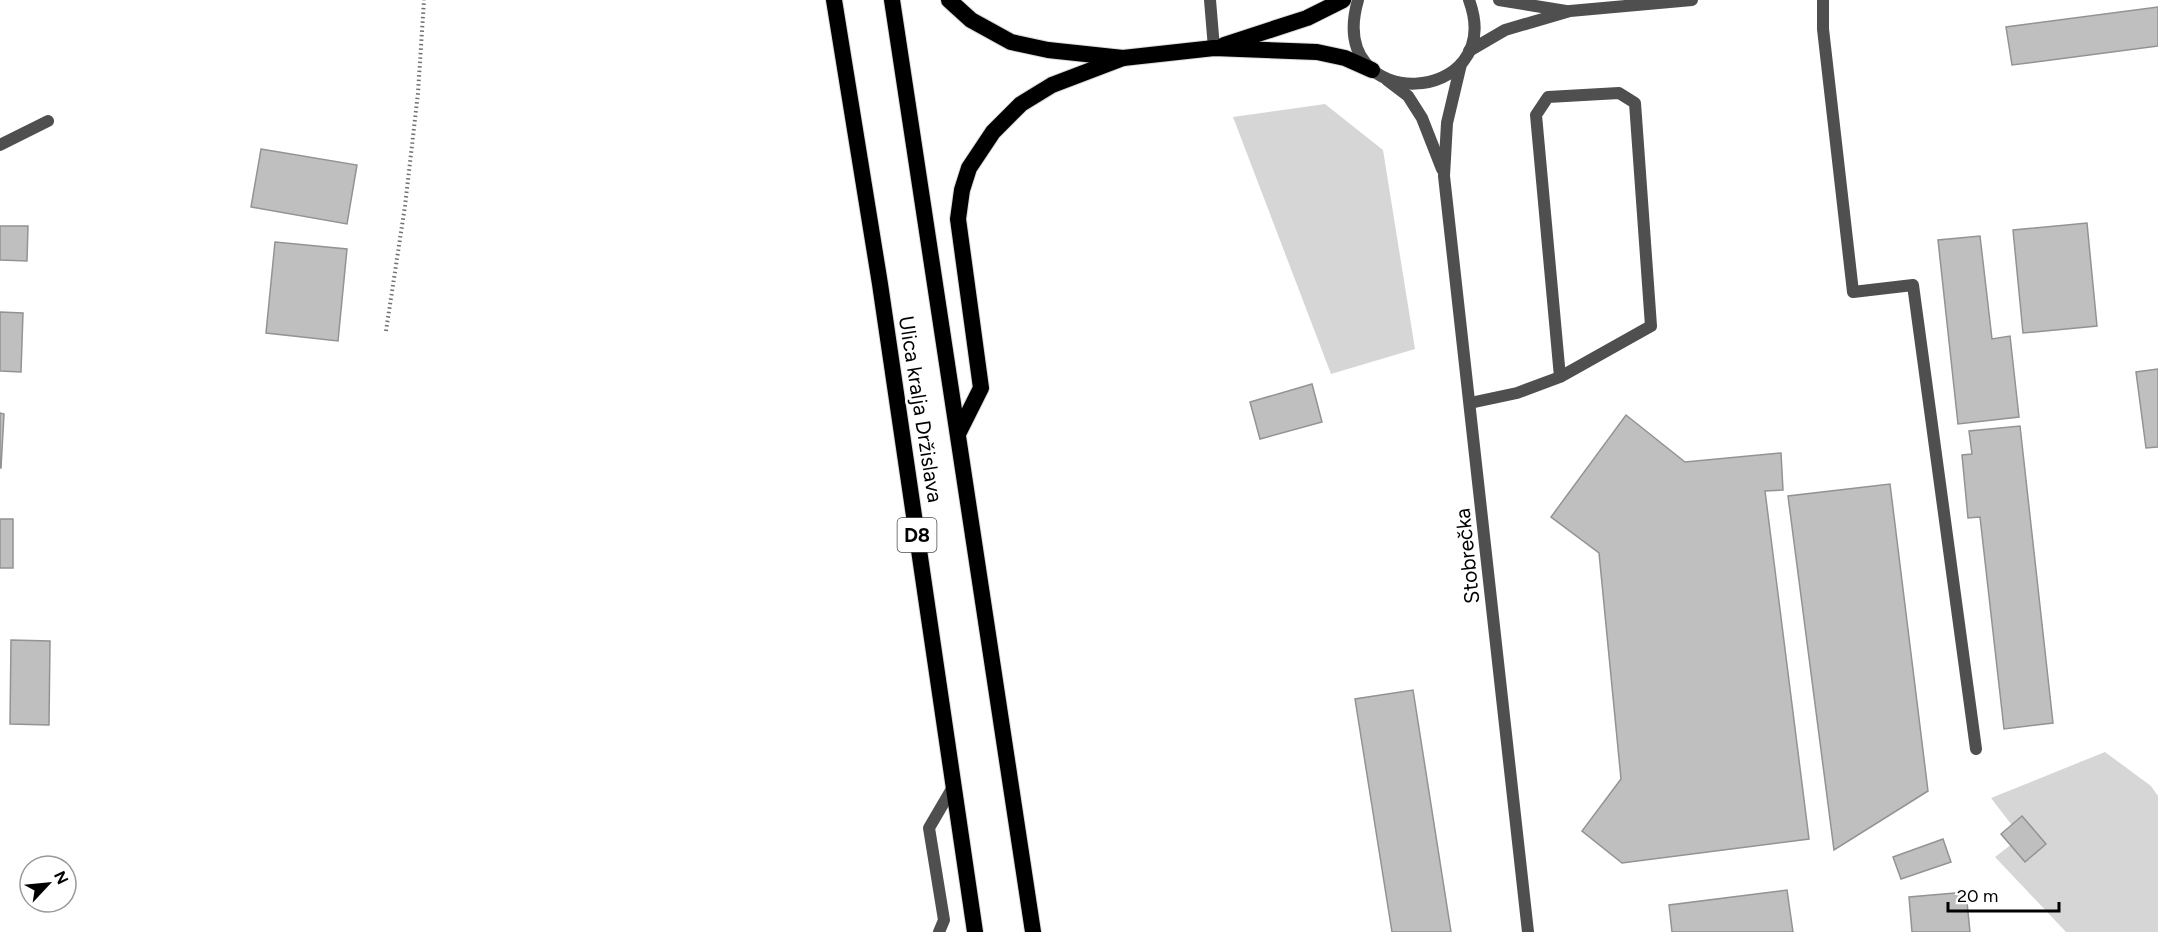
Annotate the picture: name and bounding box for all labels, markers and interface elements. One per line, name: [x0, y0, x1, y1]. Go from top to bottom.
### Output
street label: Ulica kralja Držislava: [894, 314, 948, 504]
street label: Stobrečka: [1450, 507, 1484, 605]
road number: D8: [898, 518, 936, 552]
north arrow: [18, 854, 78, 914]
text: N: [50, 868, 72, 887]
scale bar: [1948, 875, 2059, 913]
text: 20 m: [1957, 885, 1998, 907]

